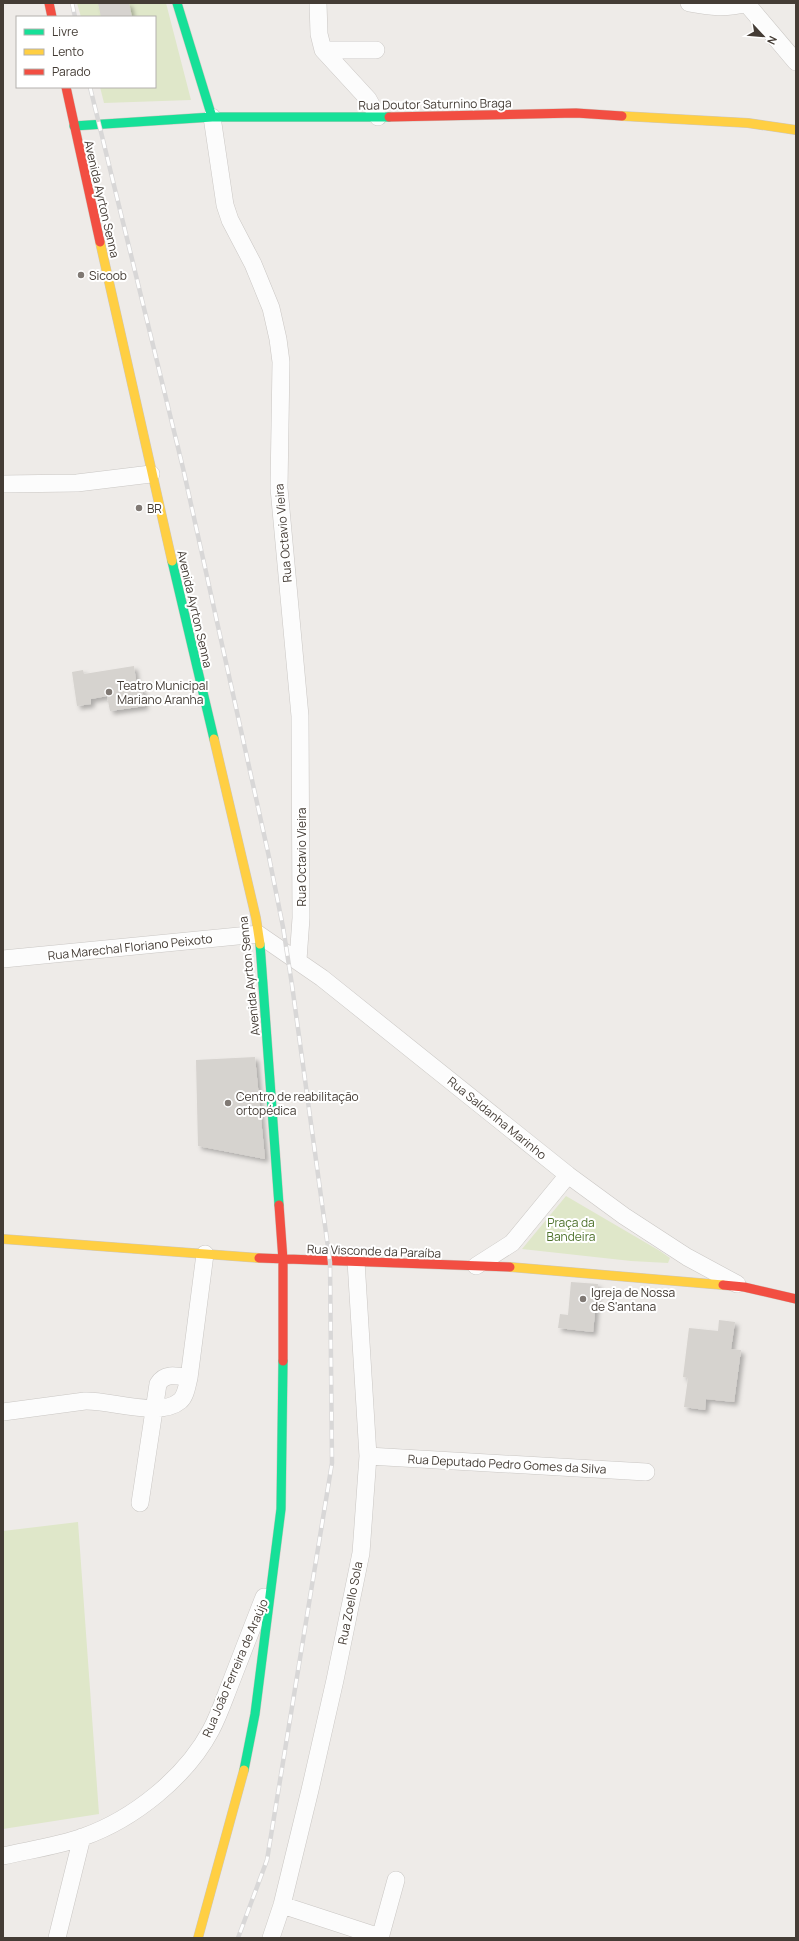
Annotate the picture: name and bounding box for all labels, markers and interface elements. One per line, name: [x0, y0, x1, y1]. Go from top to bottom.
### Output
legend: [16, 16, 156, 88]
north arrow: [743, 16, 783, 56]
text: Livre: [52, 23, 78, 40]
text: N: [764, 34, 781, 48]
text: Lento: [52, 43, 84, 60]
text: Parado: [52, 63, 91, 80]
street label: Rua Doutor Saturnino Braga: [358, 94, 512, 114]
street label: Avenida Ayrton Senna: [80, 139, 124, 259]
place label: Sicoob: [89, 267, 127, 284]
marker: Sicoob: [76, 270, 86, 280]
street label: Rua Octavio Vieira: [270, 483, 296, 583]
place label: BR: [147, 500, 162, 517]
marker: BR: [134, 503, 144, 513]
street label: Avenida Ayrton Senna: [173, 549, 217, 669]
place label: Teatro Municipal Mariano Aranha: [117, 677, 208, 708]
marker: Teatro Municipal Mariano Aranha: [104, 687, 114, 697]
street label: Rua Octavio Vieira: [293, 807, 310, 907]
street label: Avenida Ayrton Senna: [234, 915, 264, 1037]
street label: Rua Marechal Floriano Peixoto: [47, 930, 213, 964]
street label: Rua Saldanha Marinho: [444, 1073, 550, 1163]
place label: Centro de reabilitação ortopédica: [236, 1088, 359, 1119]
marker: Centro de reabilitação ortopédica: [223, 1098, 233, 1108]
park label: Praça da Bandeira: [547, 1214, 595, 1245]
street label: Rua Visconde da Paraíba: [307, 1240, 441, 1262]
place label: Igreja de Nossa de S'antana: [591, 1284, 675, 1315]
marker: Igreja de Nossa de S'antana: [578, 1294, 588, 1304]
street label: Rua Deputado Pedro Gomes da Silva: [407, 1450, 607, 1478]
street label: Rua Zoello Sola: [334, 1560, 366, 1646]
street label: Rua João Ferreira de Araújo: [198, 1596, 272, 1740]

